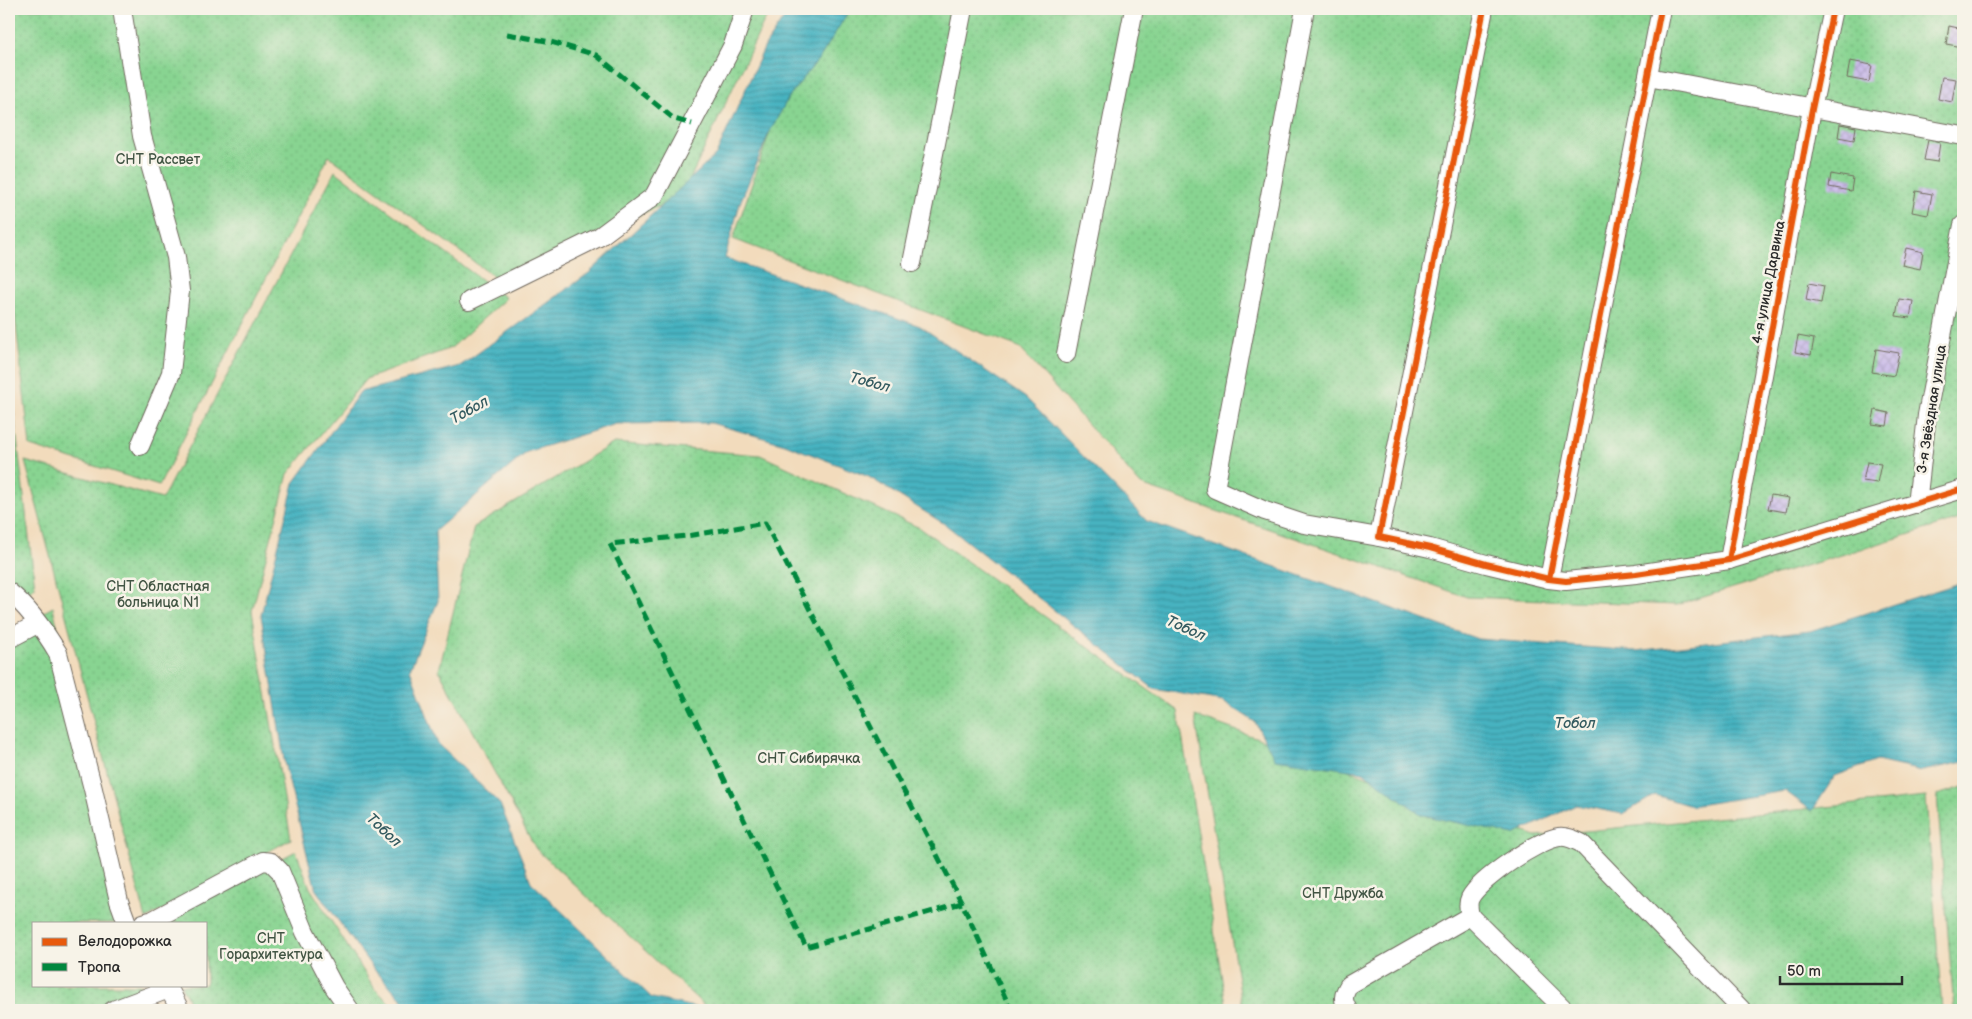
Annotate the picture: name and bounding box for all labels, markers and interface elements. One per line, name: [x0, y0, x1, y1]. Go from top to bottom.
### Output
park label: СНТ Рассвет: [116, 151, 201, 168]
street label: 4-я улица Дарвина: [1748, 218, 1789, 345]
street label: 3-я Звёздная улица: [1913, 343, 1950, 475]
water label: Тобол: [848, 368, 893, 397]
water label: Тобол: [447, 392, 492, 429]
park label: СНТ Областная больница N1: [106, 578, 210, 611]
water label: Тобол: [1163, 611, 1209, 646]
water label: Тобол: [1554, 714, 1596, 733]
park label: СНТ Сибирячка: [758, 750, 861, 767]
water label: Тобол: [362, 809, 406, 852]
park label: СНТ Дружба: [1302, 885, 1385, 902]
legend: [32, 922, 208, 986]
park label: СНТ Горархитектура: [219, 930, 324, 963]
text: Велодорожка: [78, 932, 172, 951]
scale bar: [1780, 954, 1902, 986]
text: Тропа: [78, 958, 121, 977]
text: 50 m: [1787, 962, 1821, 981]

